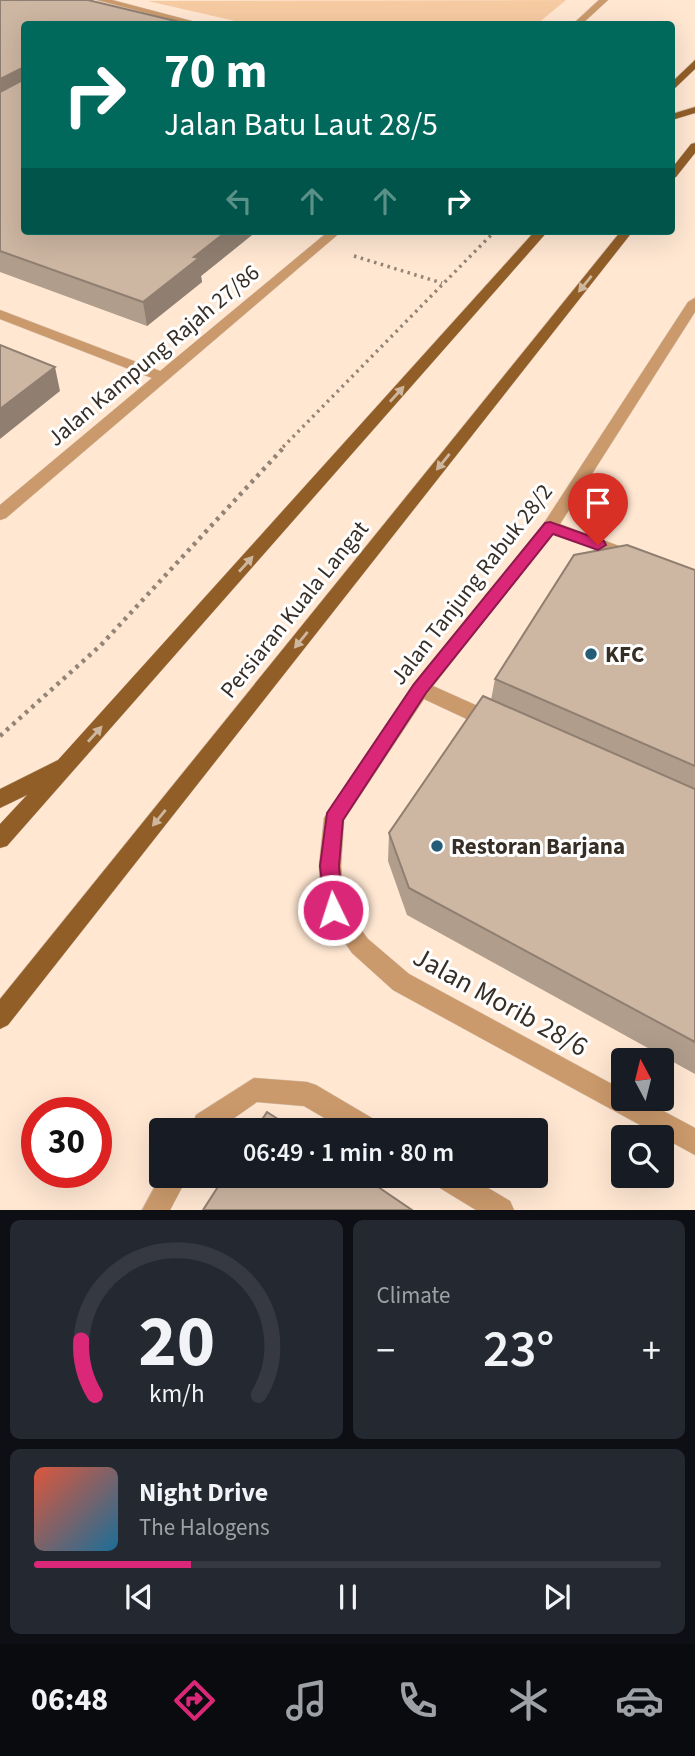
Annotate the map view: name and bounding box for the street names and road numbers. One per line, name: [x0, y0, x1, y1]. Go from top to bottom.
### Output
street label: Jalan Kampung Rajah 27/86: [40, 257, 267, 454]
street label: Jalan Tanjung Rabuk 28/2: [382, 477, 560, 692]
street label: Persiaran Kuala Langat: [212, 513, 376, 705]
street label: Jalan Morib 28/6: [406, 937, 595, 1067]

